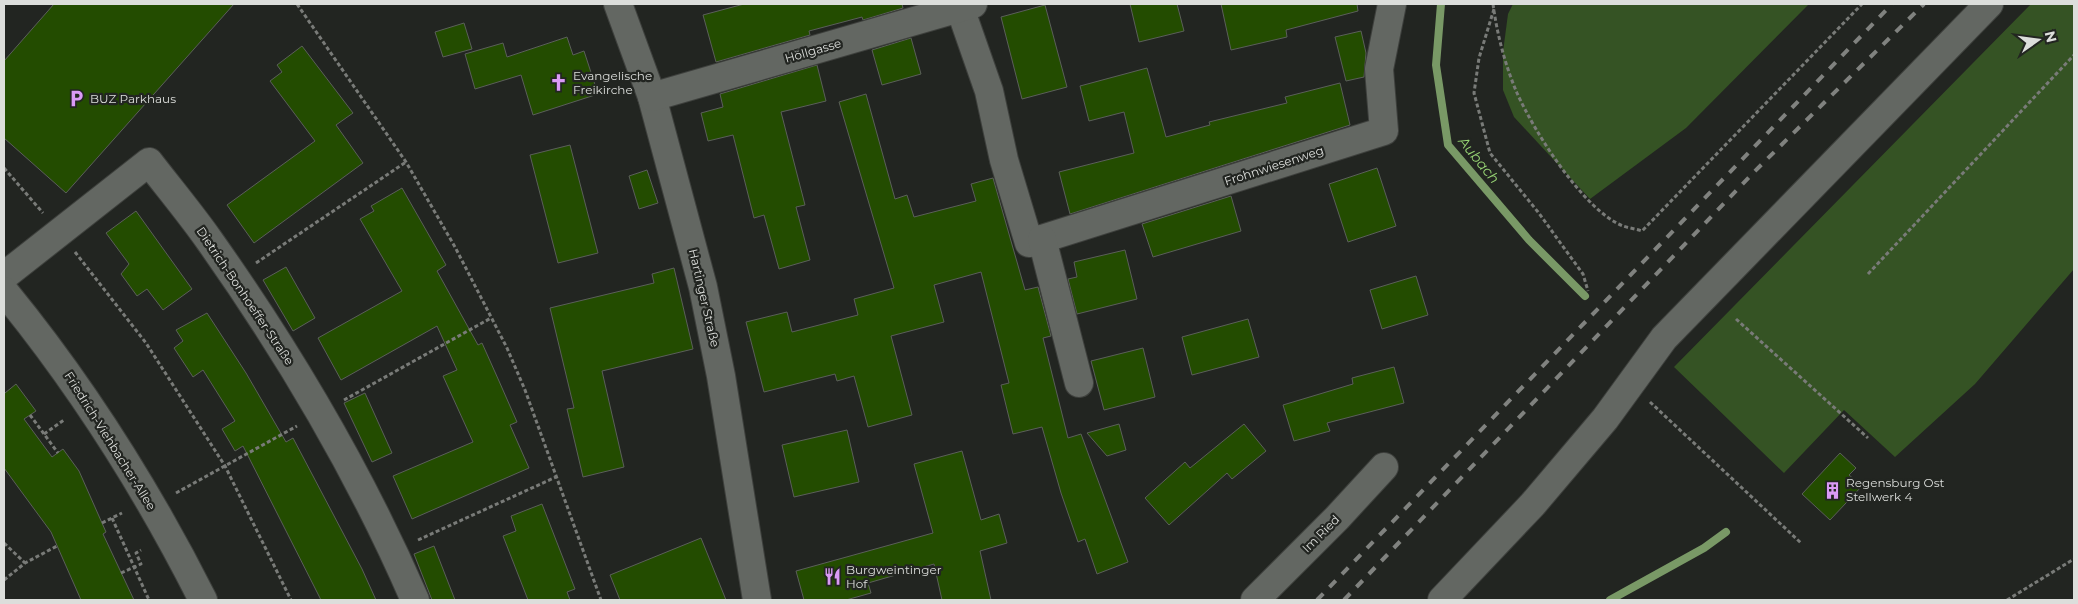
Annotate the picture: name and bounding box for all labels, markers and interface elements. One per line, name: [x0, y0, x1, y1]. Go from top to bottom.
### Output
north arrow: [2013, 15, 2063, 65]
text: N: [2041, 29, 2061, 45]
street label: Höllgasse: [783, 35, 843, 66]
place label: Evangelische Freikirche: [573, 68, 652, 97]
church icon: Evangelische Freikirche: [549, 73, 569, 93]
parking icon: BUZ Parkhaus: [66, 89, 86, 109]
place label: BUZ Parkhaus: [90, 91, 176, 106]
water label: Aubach: [1454, 132, 1503, 187]
street label: Frohnwiesenweg: [1222, 142, 1325, 189]
street label: Dietrich-Bonhoeffer-Straße: [194, 224, 297, 368]
street label: Hartinger Straße: [686, 247, 723, 348]
street label: Friedrich-Viehbacher-Allee: [62, 369, 159, 513]
place label: Regensburg Ost Stellwerk 4: [1846, 475, 1945, 504]
building icon: Regensburg Ost Stellwerk 4: [1822, 480, 1842, 500]
street label: Im Ried: [1299, 512, 1342, 555]
place label: Burgweintinger Hof: [846, 562, 942, 591]
restaurant icon: Burgweintinger Hof: [822, 567, 842, 587]

